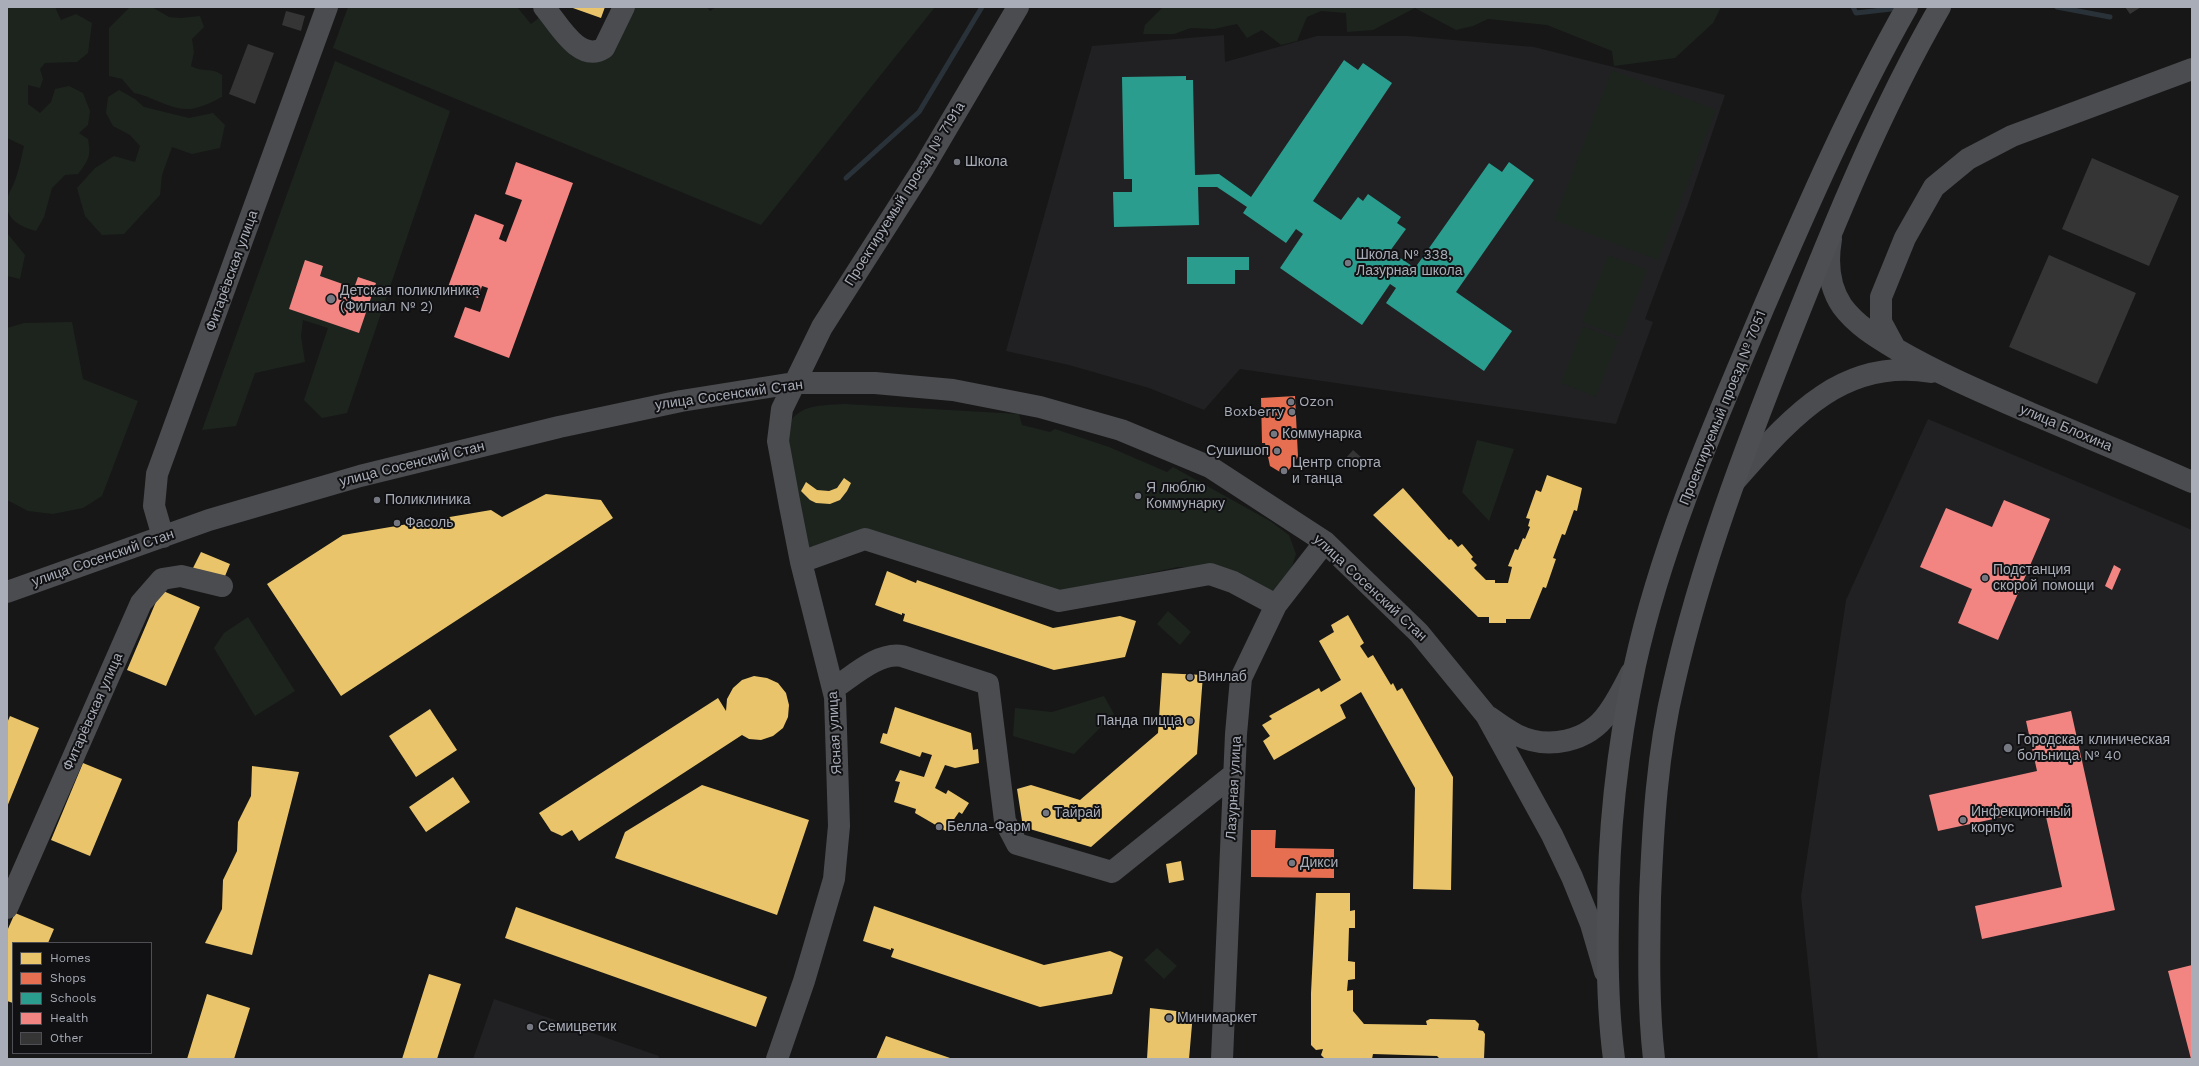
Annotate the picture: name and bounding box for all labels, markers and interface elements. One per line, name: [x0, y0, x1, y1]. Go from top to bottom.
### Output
street label: Проектируемый проезд № 7191а: [841, 99, 969, 289]
place label: Школа: [965, 154, 1008, 170]
marker: Школа: [952, 157, 962, 167]
street label: Фитарёвская улица: [202, 208, 262, 334]
place label: Школа № 338, Лазурная школа: [1356, 247, 1463, 280]
marker: Школа № 338, Лазурная школа: [1343, 258, 1353, 268]
place label: Детская поликлиника (Филиал № 2): [340, 283, 480, 316]
marker: Детская поликлиника (Филиал № 2): [325, 293, 337, 305]
street label: Проектируемый проезд № 7051: [1676, 308, 1770, 508]
street label: улица Сосенский Стан: [654, 376, 804, 414]
place label: Ozon: [1299, 394, 1334, 410]
marker: Ozon: [1286, 397, 1296, 407]
street label: улица Блохина: [2017, 401, 2115, 455]
place label: Boxberry: [1224, 404, 1284, 420]
marker: Boxberry: [1287, 407, 1297, 417]
place label: Коммунарка: [1282, 426, 1362, 442]
marker: Коммунарка: [1269, 429, 1279, 439]
street label: улица Сосенский Стан: [338, 438, 486, 490]
place label: Сушишоп: [1206, 443, 1269, 459]
marker: Сушишоп: [1272, 446, 1282, 456]
place label: Центр спорта и танца: [1292, 455, 1381, 488]
marker: Центр спорта и танца: [1279, 466, 1289, 476]
place label: Я люблю Коммунарку: [1146, 480, 1225, 512]
marker: Я люблю Коммунарку: [1133, 491, 1143, 501]
place label: Поликлиника: [385, 492, 471, 508]
marker: Поликлиника: [372, 495, 382, 505]
place label: Фасоль: [405, 515, 454, 531]
marker: Фасоль: [392, 518, 402, 528]
street label: улица Сосенский Стан: [30, 526, 176, 590]
street label: улица Сосенский Стан: [1310, 531, 1430, 645]
place label: Подстанция скорой помощи: [1993, 562, 2094, 594]
marker: Подстанция скорой помощи: [1980, 573, 1990, 583]
street label: Фитарёвская улица: [59, 650, 127, 774]
place label: Винлаб: [1198, 669, 1247, 685]
marker: Винлаб: [1185, 672, 1195, 682]
street label: Ясная улица: [824, 691, 846, 775]
place label: Панда пицца: [1096, 713, 1182, 729]
marker: Панда пицца: [1185, 716, 1195, 726]
place label: Городская клиническая больница № 40: [2017, 732, 2170, 764]
street label: Лазурная улица: [1223, 736, 1245, 840]
marker: Городская клиническая больница № 40: [2002, 742, 2014, 754]
place label: Инфекционный корпус: [1971, 804, 2071, 836]
place label: Тайрай: [1054, 805, 1101, 821]
marker: Тайрай: [1041, 808, 1051, 818]
marker: Инфекционный корпус: [1958, 815, 1968, 825]
place label: Белла-Фарм: [947, 819, 1031, 835]
marker: Белла-Фарм: [934, 822, 944, 832]
place label: Дикси: [1300, 855, 1338, 871]
marker: Дикси: [1287, 858, 1297, 868]
legend: [12, 942, 152, 1054]
text: Homes: [50, 951, 91, 965]
text: Shops: [50, 971, 86, 985]
text: Schools: [50, 991, 96, 1005]
place label: Минимаркет: [1177, 1010, 1257, 1026]
text: Health: [50, 1011, 88, 1025]
marker: Минимаркет: [1164, 1013, 1174, 1023]
place label: Семицветик: [538, 1019, 616, 1035]
marker: Семицветик: [525, 1022, 535, 1032]
text: Other: [50, 1031, 83, 1045]

